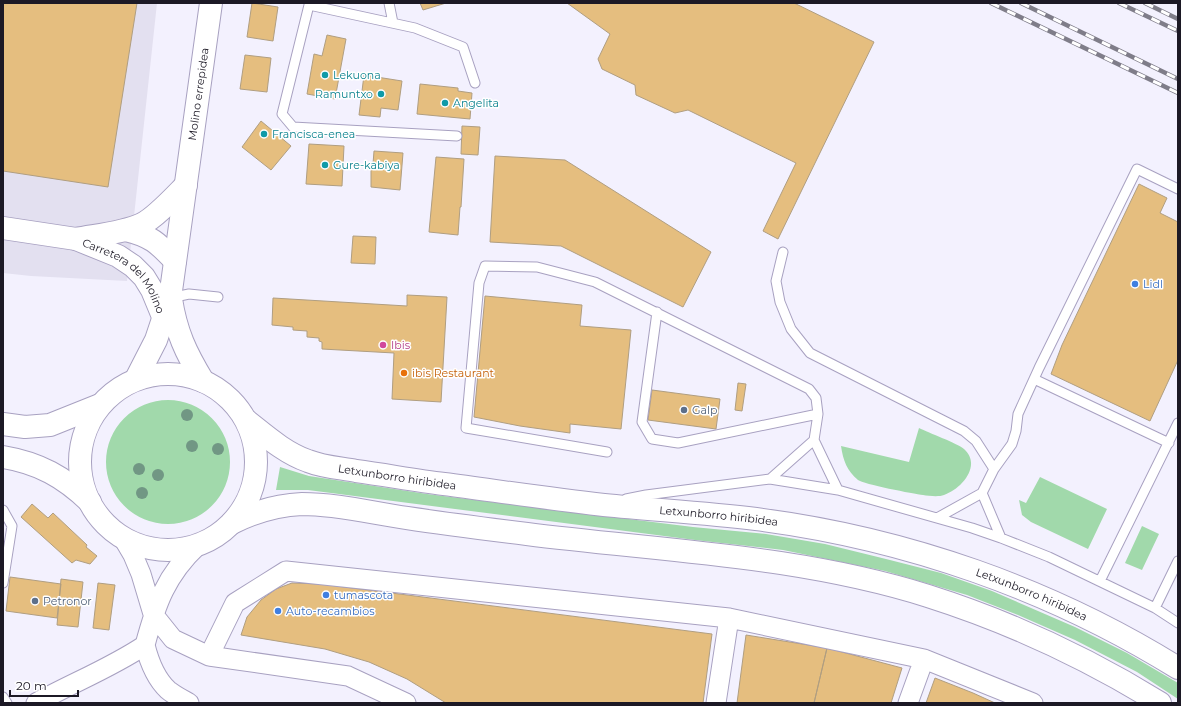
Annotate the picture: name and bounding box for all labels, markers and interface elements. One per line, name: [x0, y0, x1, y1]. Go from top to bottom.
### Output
street label: Molino errepidea: [185, 47, 212, 141]
place label: Lekuona: [333, 68, 381, 82]
marker: Lekuona: [320, 70, 330, 80]
place label: Ramuntxo: [315, 87, 373, 101]
marker: Ramuntxo: [376, 89, 386, 99]
place label: Angelita: [453, 96, 499, 110]
marker: Angelita: [440, 98, 450, 108]
place label: Francisca-enea: [272, 127, 355, 141]
marker: Francisca-enea: [259, 129, 269, 139]
place label: Gure-kabiya: [333, 158, 400, 172]
marker: Gure-kabiya: [320, 160, 330, 170]
street label: Carretera del Molino: [80, 235, 168, 316]
place label: Lidl: [1143, 277, 1163, 291]
marker: Lidl: [1130, 279, 1140, 289]
place label: Ibis: [391, 338, 411, 352]
marker: Ibis: [378, 340, 388, 350]
place label: ibis Restaurant: [412, 366, 495, 380]
marker: ibis Restaurant: [399, 368, 409, 378]
place label: Galp: [692, 403, 717, 417]
marker: Galp: [679, 405, 689, 415]
street label: Letxunborro hiribidea: [337, 461, 457, 493]
street label: Letxunborro hiribidea: [659, 503, 779, 529]
street label: Letxunborro hiribidea: [974, 565, 1090, 624]
place label: tumascota: [334, 588, 393, 602]
marker: tumascota: [321, 590, 331, 600]
place label: Petronor: [43, 594, 92, 608]
marker: Petronor: [30, 596, 40, 606]
place label: Auto-recambios: [286, 604, 375, 618]
marker: Auto-recambios: [273, 606, 283, 616]
scale bar: [10, 672, 78, 698]
text: 20 m: [16, 678, 47, 693]

